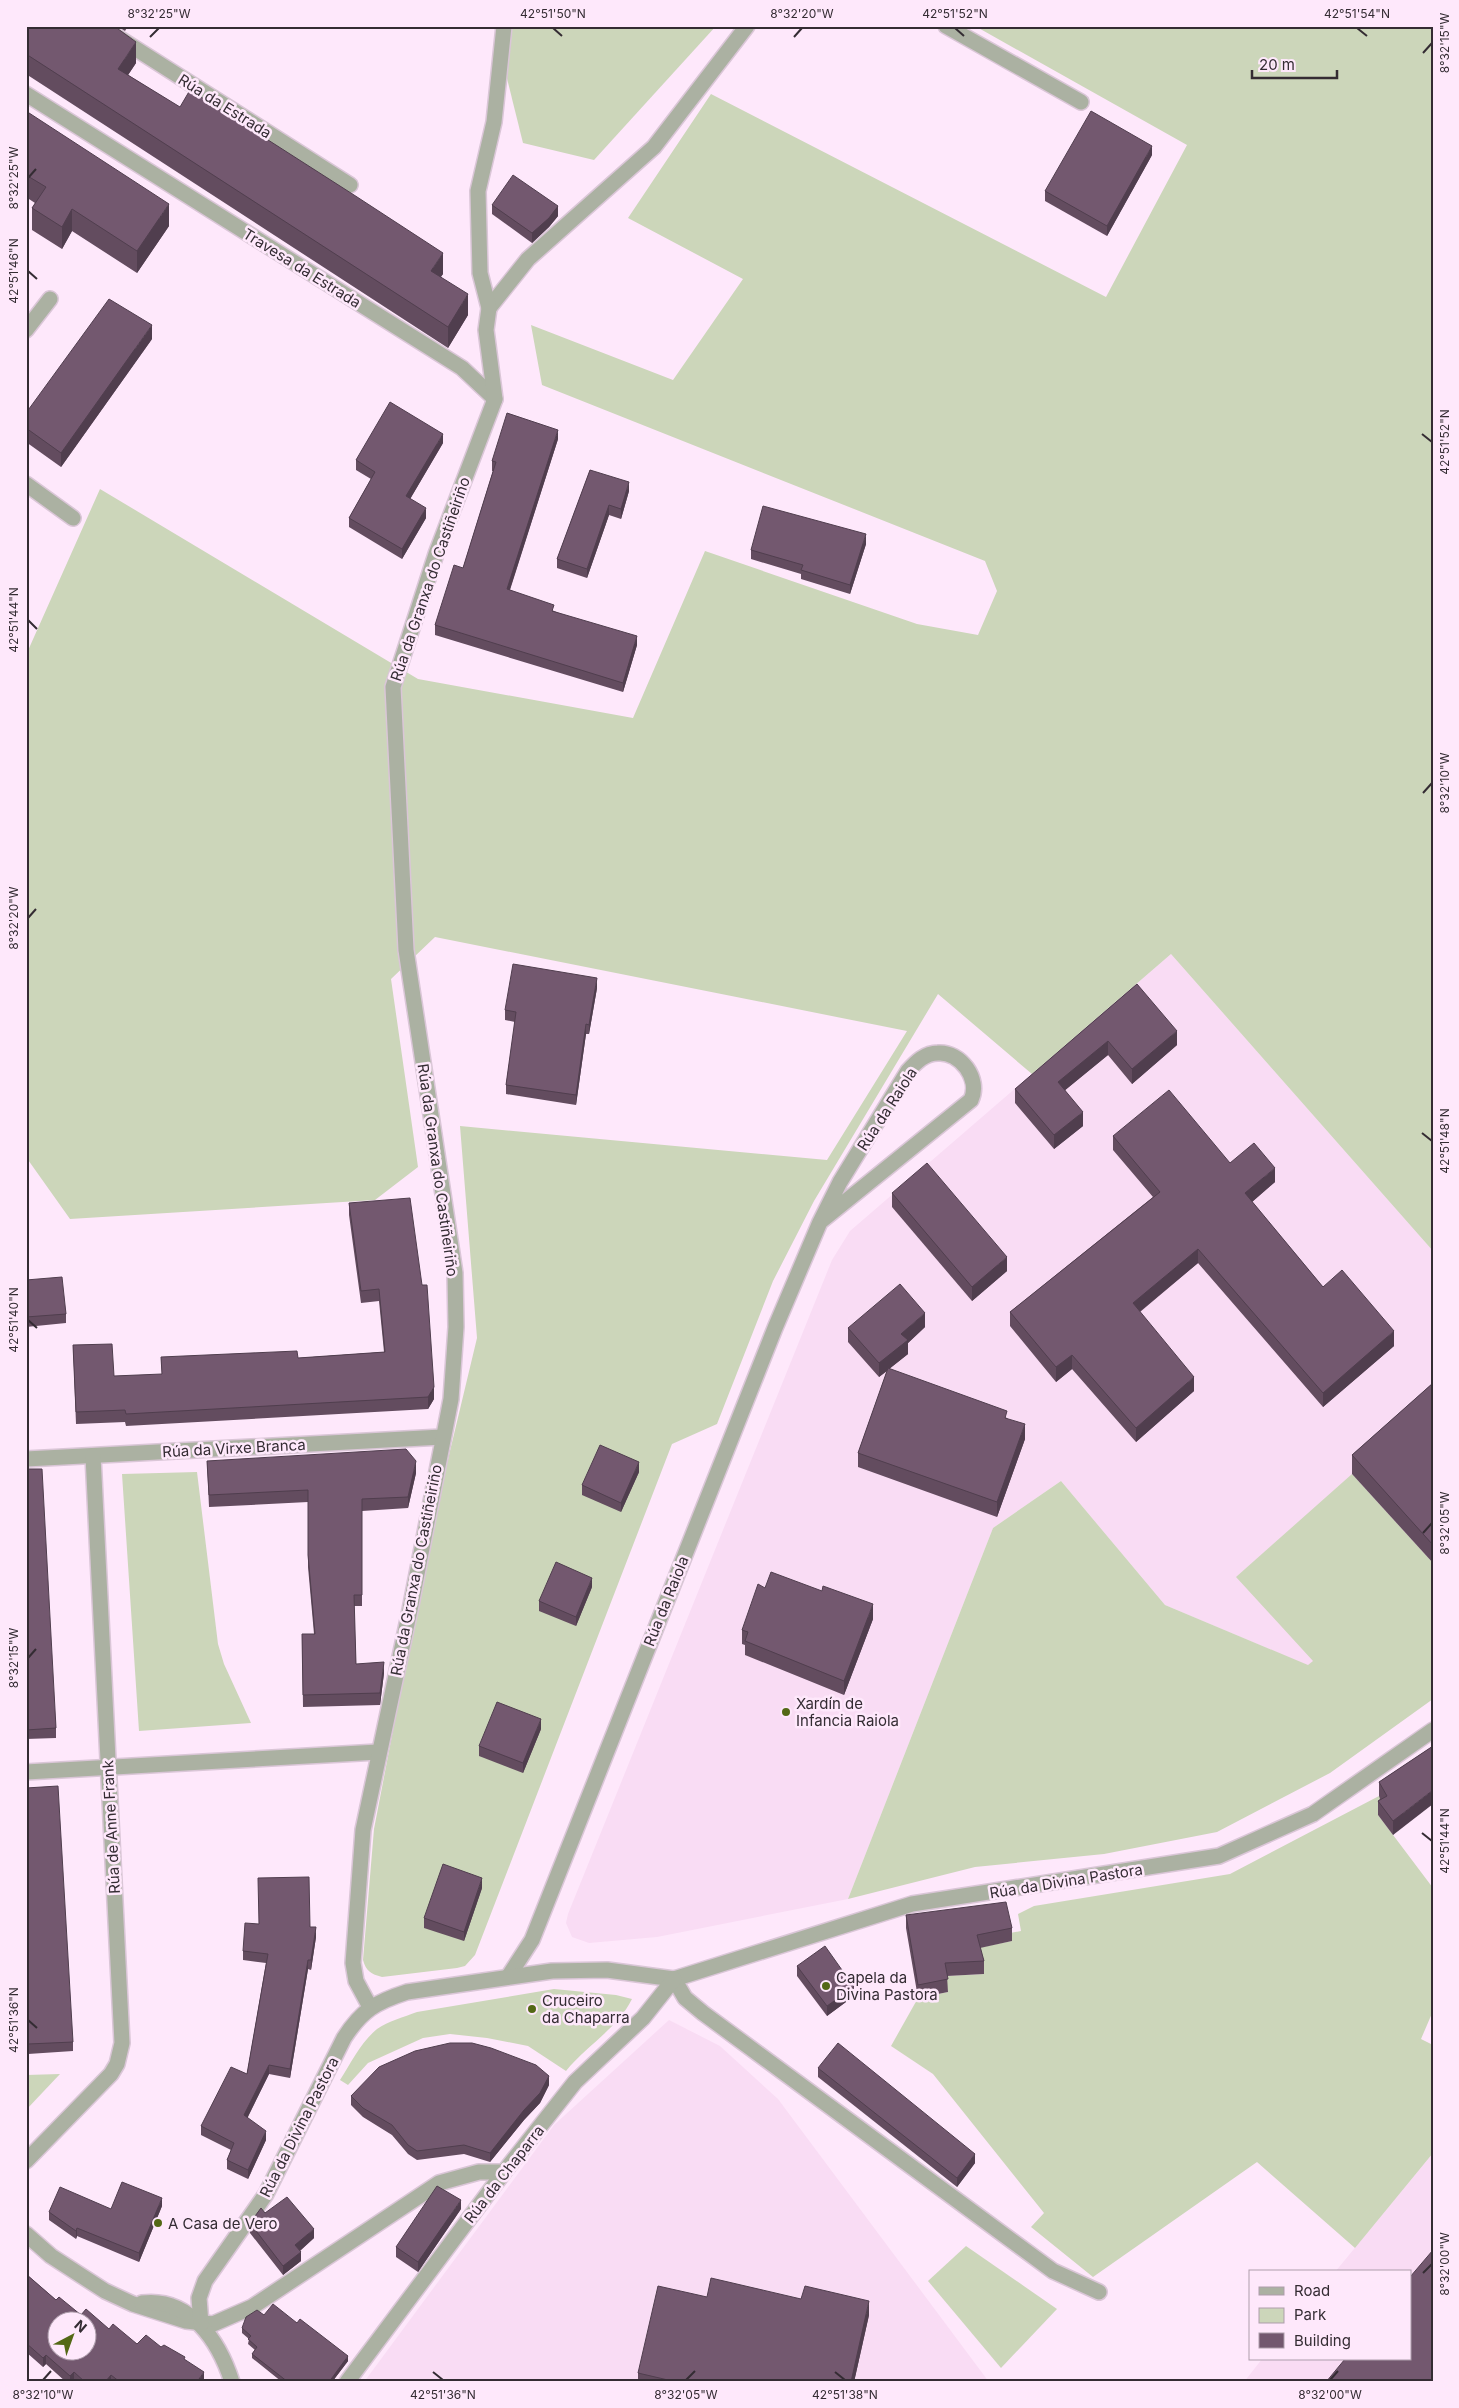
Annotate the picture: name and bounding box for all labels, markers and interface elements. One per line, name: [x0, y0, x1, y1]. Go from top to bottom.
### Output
text: 8°32'25"W: [127, 6, 191, 21]
text: 42°51'50"N: [520, 6, 586, 21]
text: 8°32'20"W: [770, 6, 834, 21]
text: 42°51'52"N: [922, 6, 988, 21]
text: 42°51'54"N: [1324, 6, 1390, 21]
text: 8°32'15"W: [1437, 13, 1452, 73]
scale bar: [1252, 48, 1336, 80]
text: 20 m: [1259, 55, 1295, 74]
street label: Rúa da Estrada: [175, 70, 275, 142]
text: 8°32'25"W: [6, 146, 21, 210]
street label: Travesa da Estrada: [240, 224, 364, 312]
text: 42°51'46"N: [6, 238, 21, 304]
text: 42°51'52"N: [1437, 409, 1452, 475]
street label: Rúa da Granxa do Castiñeiriño: [386, 474, 474, 684]
text: 42°51'44"N: [6, 587, 21, 653]
text: 8°32'10"W: [1437, 752, 1452, 813]
text: 8°32'20"W: [6, 886, 21, 950]
street label: Rúa da Granxa do Castiñeiriño: [414, 1062, 462, 1278]
street label: Rúa da Raiola: [853, 1064, 921, 1154]
text: 42°51'48"N: [1437, 1108, 1452, 1174]
text: 42°51'40"N: [6, 1287, 21, 1353]
street label: Rúa da Virxe Branca: [162, 1435, 306, 1461]
street label: Rúa da Granxa do Castiñeiriño: [386, 1463, 446, 1677]
text: 8°32'05"W: [1437, 1491, 1452, 1555]
street label: Rúa da Raiola: [639, 1553, 693, 1649]
text: 8°32'15"W: [6, 1628, 21, 1688]
place label: Xardín de Infancia Raiola: [796, 1694, 899, 1730]
marker: Xardín de Infancia Raiola: [780, 1706, 792, 1718]
street label: Rúa de Anne Frank: [98, 1759, 124, 1894]
text: 42°51'44"N: [1437, 1808, 1452, 1874]
street label: Rúa da Divina Pastora: [988, 1860, 1144, 1902]
place label: Capela da Divina Pastora: [836, 1968, 938, 2004]
marker: Capela da Divina Pastora: [820, 1980, 832, 1992]
text: 42°51'36"N: [6, 1987, 21, 2053]
place label: Cruceiro da Chaparra: [542, 1991, 630, 2027]
marker: Cruceiro da Chaparra: [526, 2003, 538, 2015]
street label: Rúa da Divina Pastora: [255, 2054, 343, 2200]
street label: Rúa da Chaparra: [460, 2121, 548, 2227]
place label: A Casa de Vero: [168, 2214, 277, 2233]
marker: A Casa de Vero: [152, 2217, 164, 2229]
text: 8°32'00"W: [1437, 2232, 1452, 2296]
legend: [1249, 2270, 1412, 2360]
text: Road: [1294, 2281, 1330, 2300]
text: Park: [1294, 2305, 1327, 2324]
north arrow: [48, 2310, 98, 2360]
text: N: [71, 2316, 90, 2336]
text: Building: [1294, 2331, 1351, 2350]
text: 8°32'10"W: [13, 2387, 74, 2402]
text: 42°51'36"N: [410, 2387, 476, 2402]
text: 8°32'05"W: [654, 2387, 718, 2402]
text: 42°51'38"N: [812, 2387, 878, 2402]
text: 8°32'00"W: [1298, 2387, 1362, 2402]

